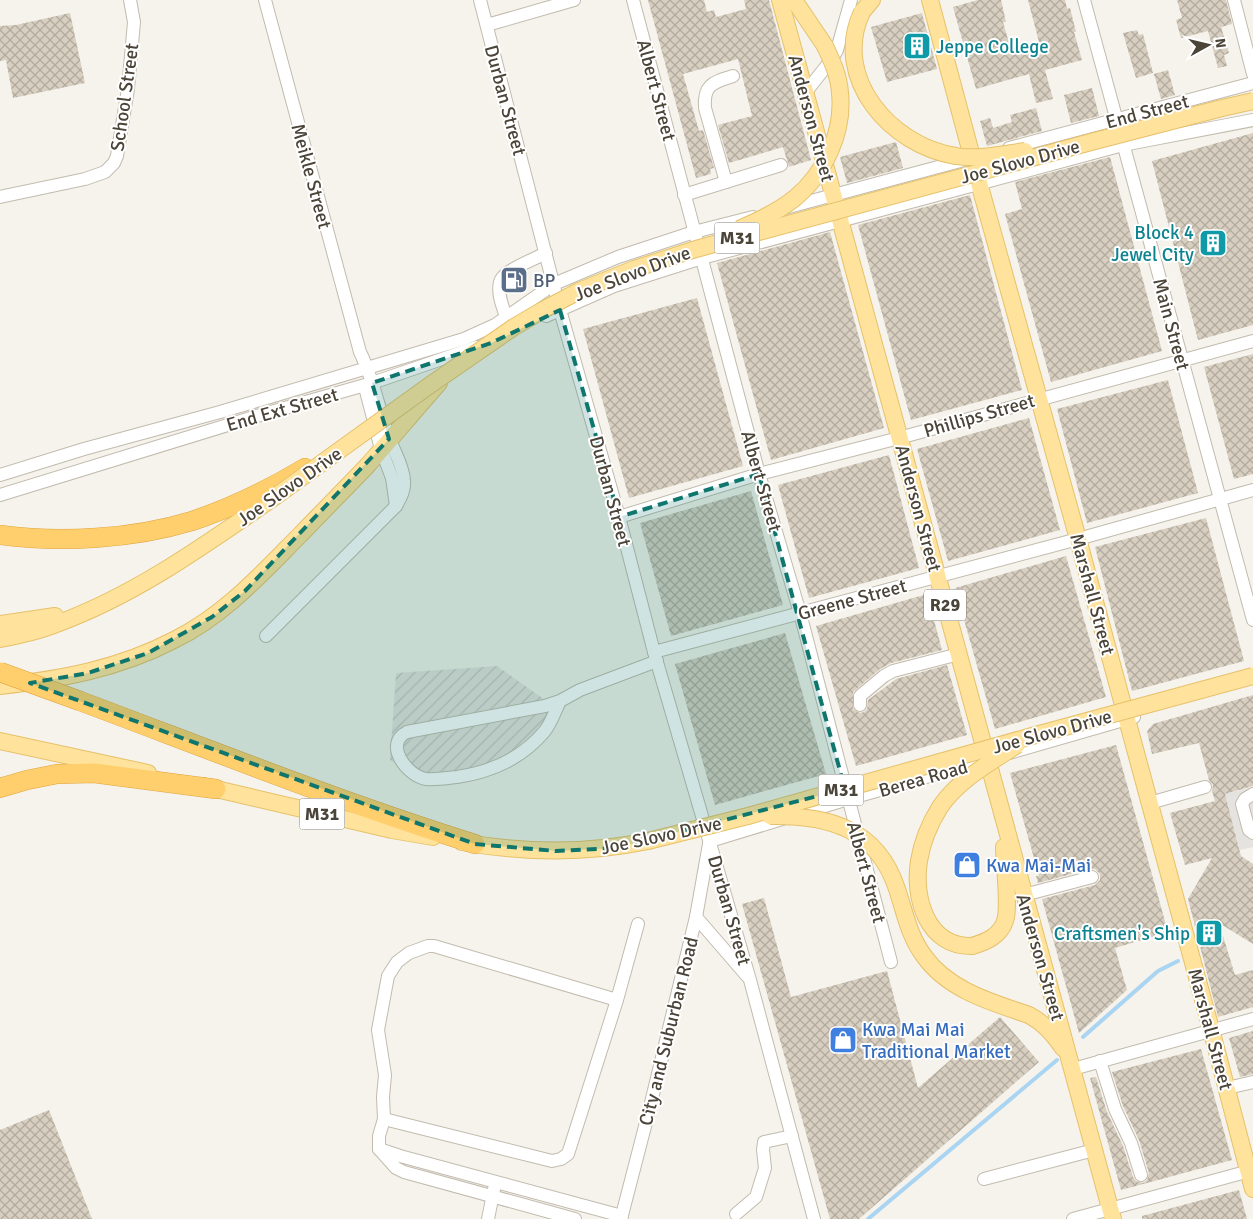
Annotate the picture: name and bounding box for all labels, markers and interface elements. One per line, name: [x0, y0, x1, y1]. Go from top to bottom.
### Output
north arrow: [1183, 20, 1233, 70]
building icon: Jeppe College: [902, 31, 932, 61]
place label: Jeppe College: [936, 35, 1049, 59]
street label: Albert Street: [631, 37, 681, 144]
text: N: [1211, 37, 1229, 49]
street label: School Street: [106, 41, 144, 153]
street label: Durban Street: [479, 42, 531, 158]
street label: Anderson Street: [783, 52, 840, 185]
street label: End Street: [1103, 89, 1192, 135]
street label: Meikle Street: [285, 121, 337, 232]
street label: Joe Slovo Drive: [958, 134, 1083, 189]
place label: Block 4 Jewel City: [1111, 221, 1194, 267]
road number: M31: [714, 222, 760, 254]
building icon: Block 4 Jewel City: [1198, 228, 1228, 258]
street label: Joe Slovo Drive: [571, 241, 694, 307]
fuel station icon: BP: [499, 265, 529, 295]
place label: BP: [533, 269, 555, 293]
street label: Main Street: [1147, 276, 1195, 373]
street label: End Ext Street: [224, 382, 341, 437]
street label: Phillips Street: [921, 389, 1038, 443]
street label: Albert Street: [735, 428, 787, 535]
street label: Durban Street: [584, 433, 636, 549]
street label: Joe Slovo Drive: [232, 442, 347, 532]
street label: Anderson Street: [890, 442, 947, 575]
street label: Marshall Street: [1064, 531, 1120, 658]
street label: Greene Street: [795, 574, 910, 626]
road number: R29: [924, 590, 966, 620]
street label: Joe Slovo Drive: [990, 704, 1115, 759]
street label: Berea Road: [876, 755, 971, 803]
road number: M31: [818, 774, 864, 806]
road number: M31: [300, 799, 344, 830]
street label: Joe Slovo Drive: [599, 811, 724, 860]
street label: Albert Street: [841, 819, 891, 926]
shop icon: Kwa Mai-Mai: [952, 850, 982, 880]
street label: Durban Street: [702, 852, 756, 968]
place label: Kwa Mai-Mai: [986, 854, 1091, 878]
street label: Anderson Street: [1010, 891, 1070, 1024]
building icon: Craftsmen's Ship: [1194, 918, 1224, 948]
place label: Craftsmen's Ship: [1054, 922, 1190, 946]
street label: City and Suburban Road: [634, 934, 704, 1128]
street label: Marshall Street: [1182, 966, 1238, 1093]
place label: Kwa Mai Mai Traditional Market: [862, 1018, 1011, 1064]
shop icon: Kwa Mai Mai Traditional Market: [828, 1025, 858, 1055]

